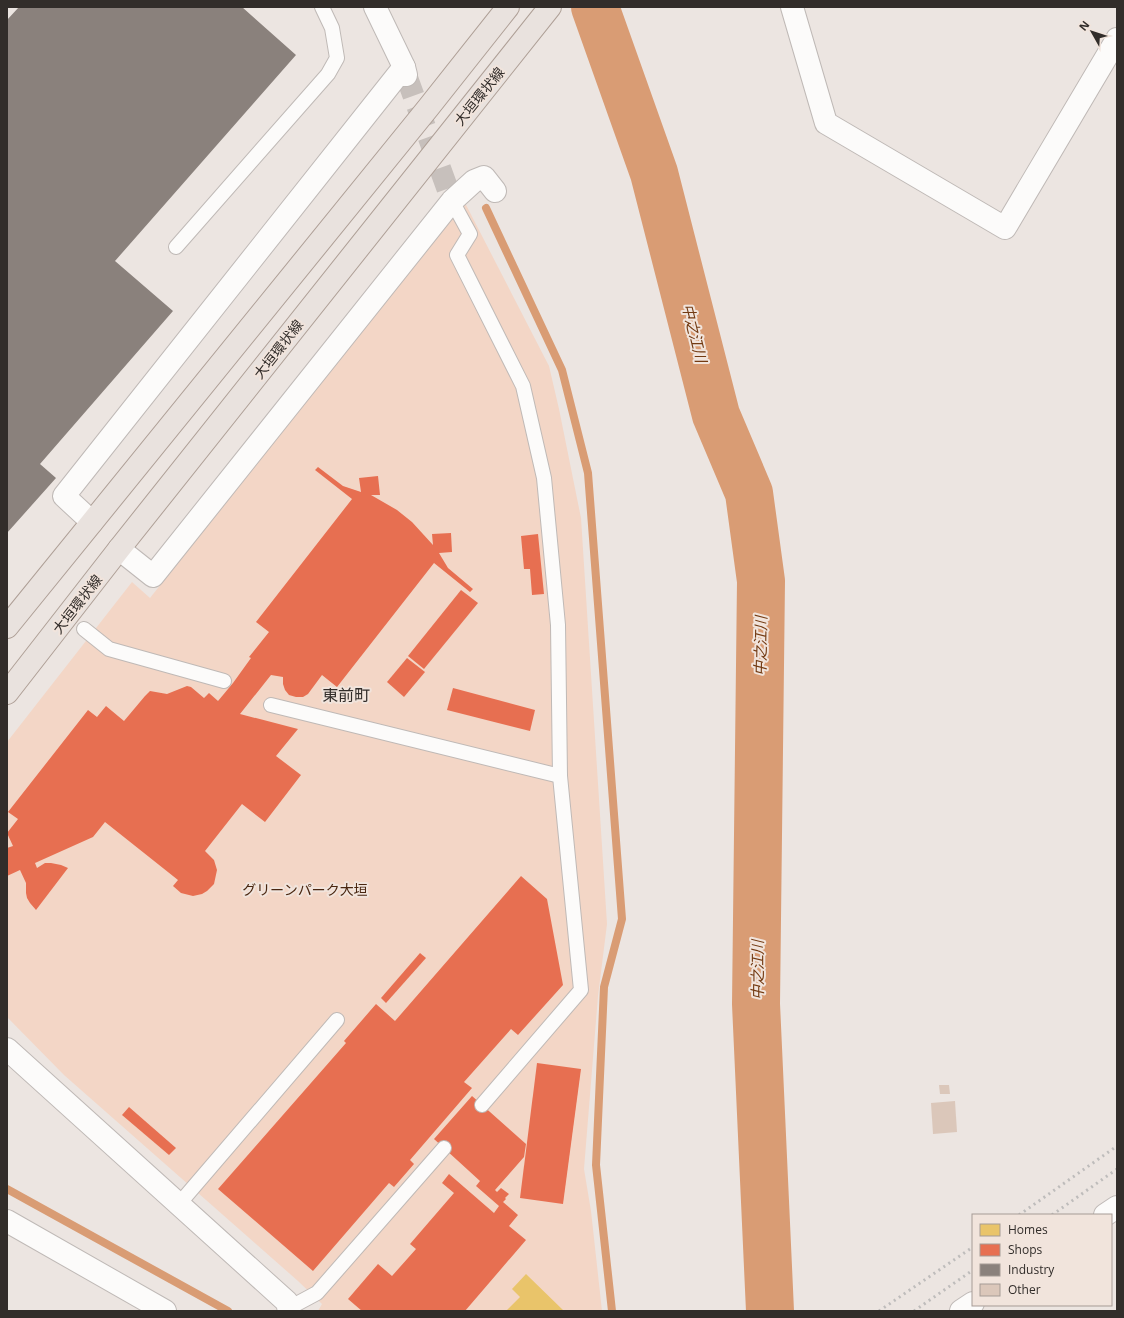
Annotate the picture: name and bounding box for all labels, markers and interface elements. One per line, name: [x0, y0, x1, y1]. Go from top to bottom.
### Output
north arrow: [1072, 12, 1112, 52]
text: N: [1075, 17, 1092, 34]
street label: 大垣環状線: [450, 63, 508, 129]
water label: 中之江川: [678, 301, 712, 366]
street label: 大垣環状線: [249, 316, 307, 382]
street label: 大垣環状線: [48, 571, 106, 637]
water label: 中之江川: [749, 614, 771, 676]
district label: 東前町: [322, 684, 370, 706]
park label: グリーンパーク大垣: [242, 880, 368, 899]
water label: 中之江川: [747, 938, 767, 1000]
legend: [972, 1214, 1112, 1306]
text: Homes: [1008, 1221, 1048, 1238]
text: Shops: [1008, 1241, 1043, 1258]
text: Industry: [1008, 1261, 1055, 1278]
text: Other: [1008, 1281, 1041, 1298]

